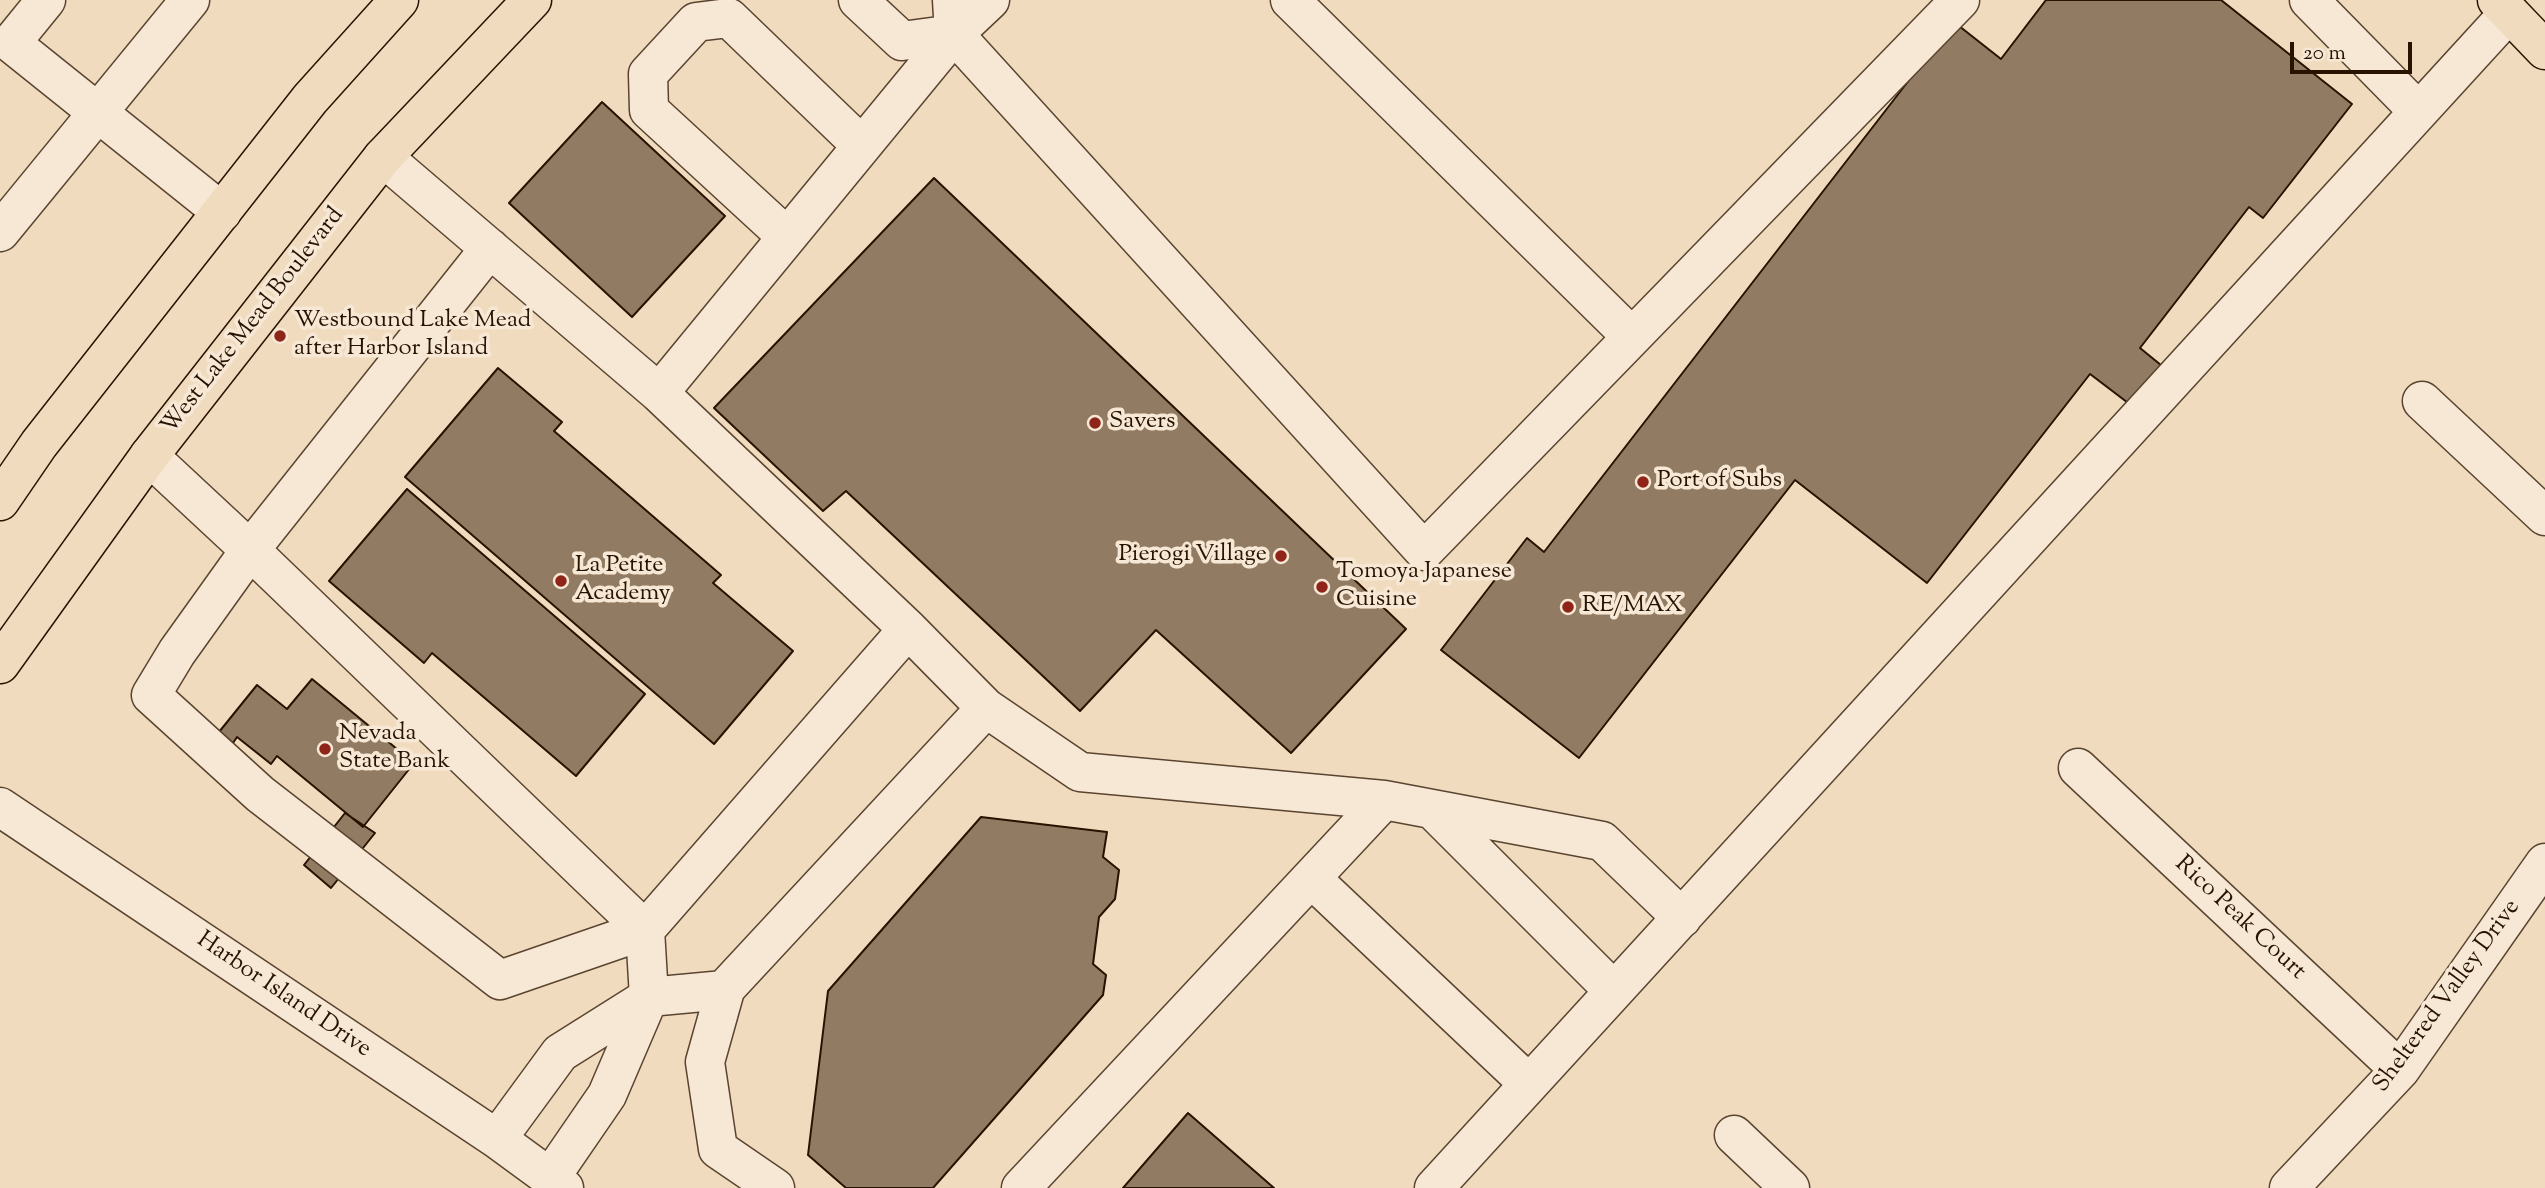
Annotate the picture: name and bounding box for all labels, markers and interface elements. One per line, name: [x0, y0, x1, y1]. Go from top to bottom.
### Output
scale bar: [2293, 28, 2416, 72]
text: 20 m: [2303, 39, 2346, 69]
street label: West Lake Mead Boulevard: [156, 203, 352, 441]
place label: Westbound Lake Mead after Harbor Island: [294, 308, 531, 364]
marker: Westbound Lake Mead after Harbor Island: [272, 328, 288, 344]
place label: Savers: [1109, 409, 1176, 437]
marker: Savers: [1087, 415, 1103, 431]
place label: Port of Subs: [1657, 468, 1782, 496]
marker: Port of Subs: [1635, 474, 1651, 490]
place label: Pierogi Village: [1118, 542, 1267, 570]
marker: Pierogi Village: [1273, 548, 1289, 564]
place label: La Petite Academy: [575, 553, 670, 609]
place label: Tomoya Japanese Cuisine: [1336, 559, 1512, 615]
marker: La Petite Academy: [553, 573, 569, 589]
marker: Tomoya Japanese Cuisine: [1314, 579, 1330, 595]
place label: RE/MAX: [1582, 593, 1683, 621]
marker: RE/MAX: [1560, 599, 1576, 615]
place label: Nevada State Bank: [339, 721, 450, 777]
marker: Nevada State Bank: [317, 741, 333, 757]
street label: Rico Peak Court: [2167, 851, 2311, 987]
street label: Sheltered Valley Drive: [2368, 895, 2528, 1099]
street label: Harbor Island Drive: [190, 927, 376, 1065]

